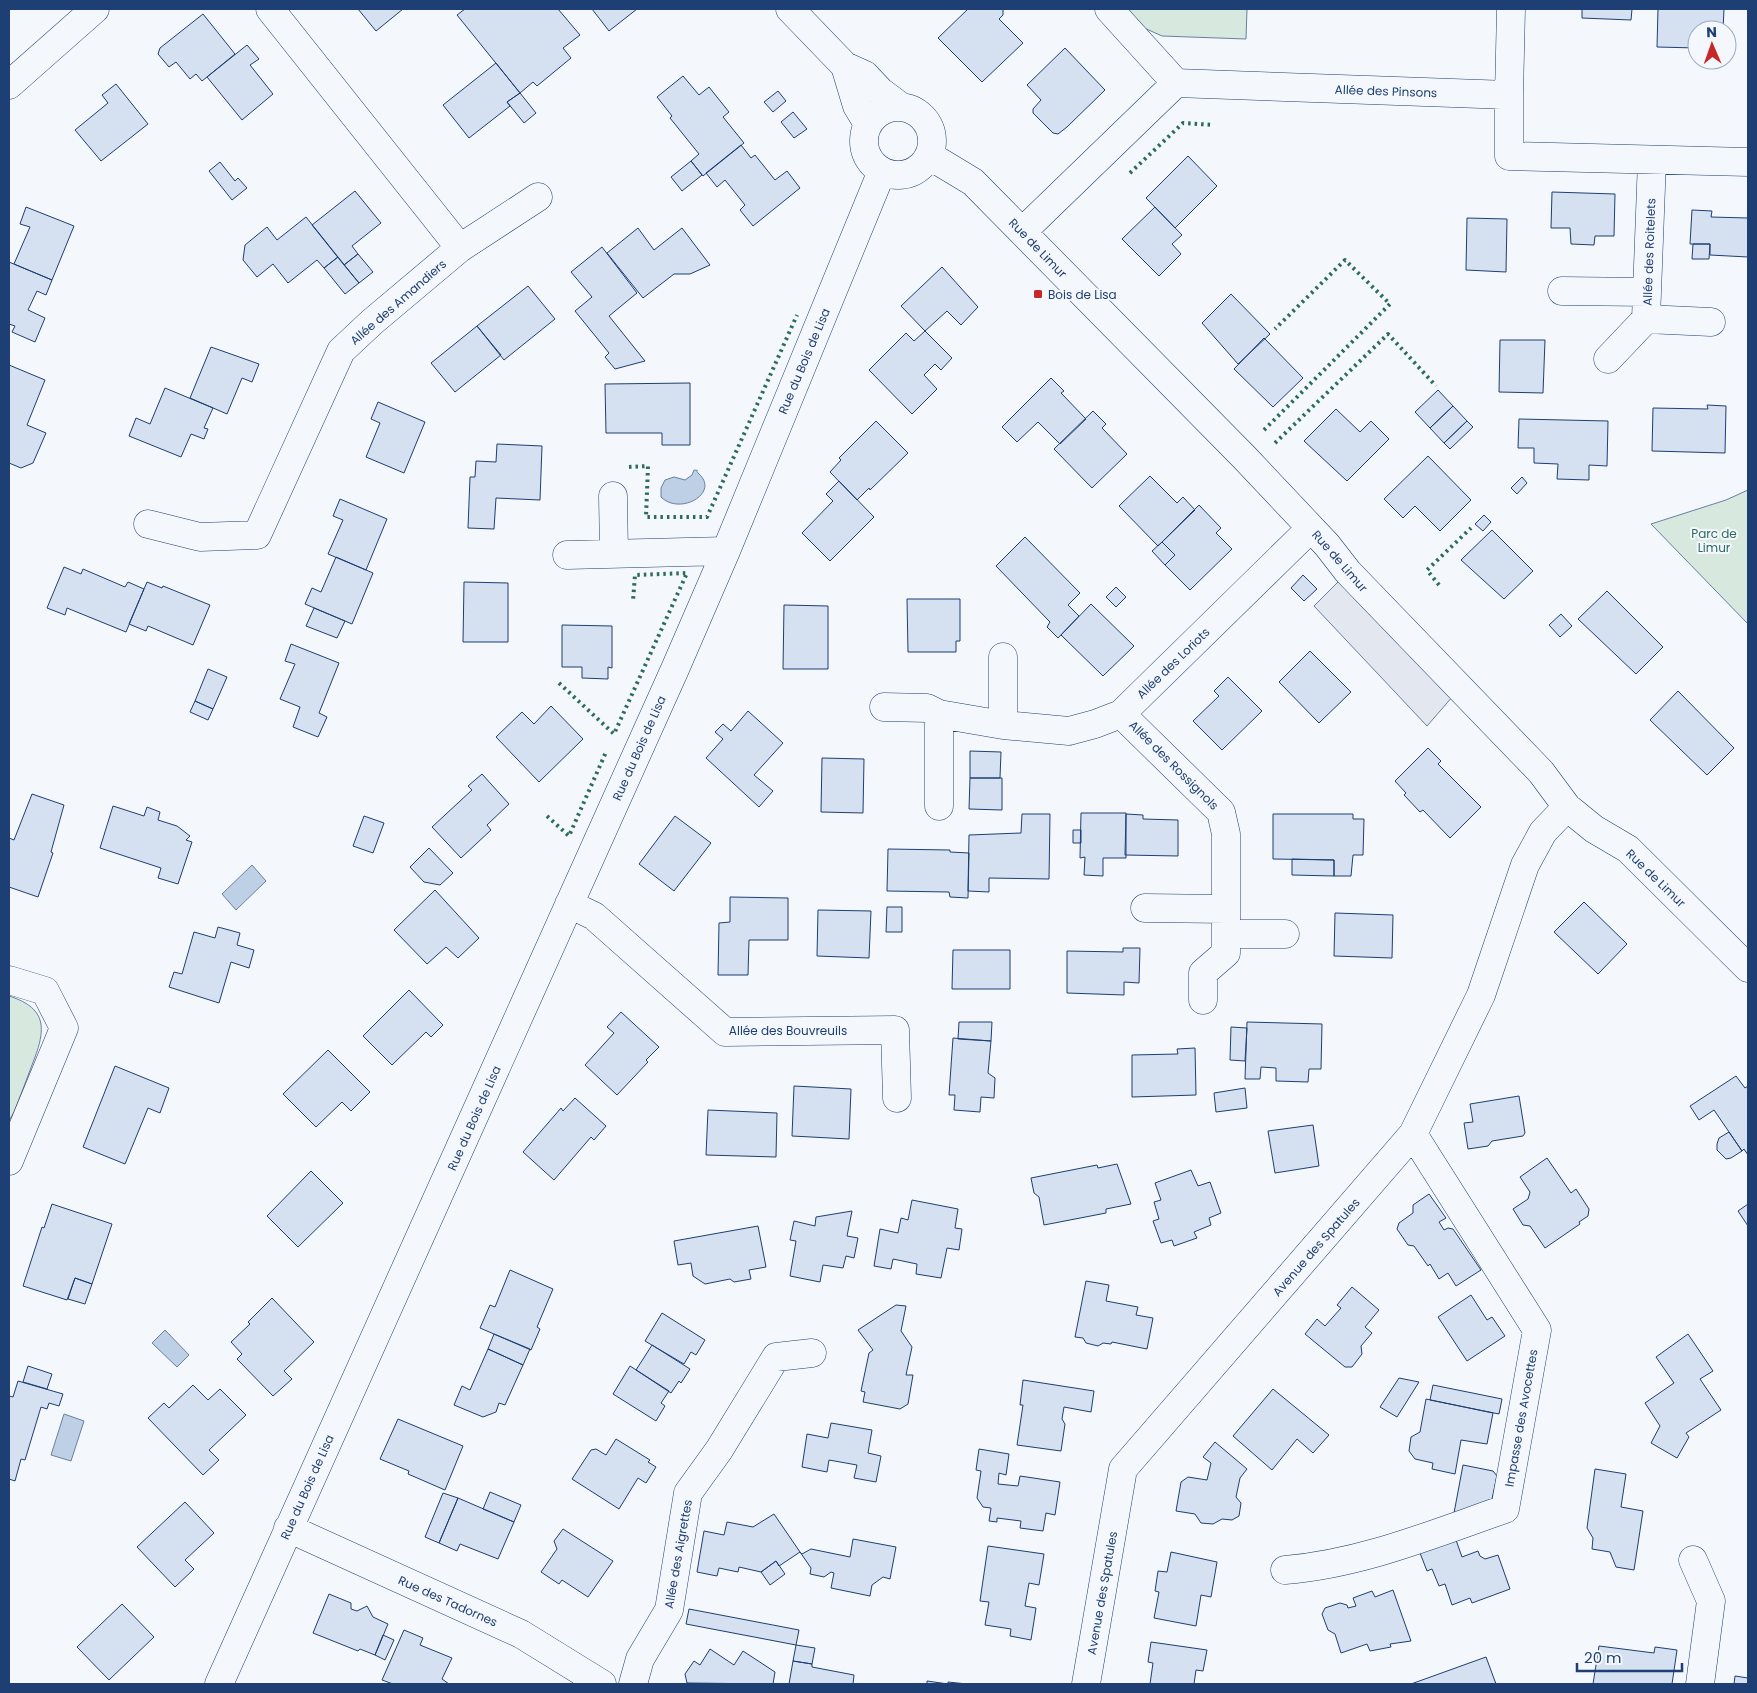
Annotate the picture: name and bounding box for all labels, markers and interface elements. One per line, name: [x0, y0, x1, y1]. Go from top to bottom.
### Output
north arrow: [1687, 20, 1737, 70]
text: N: [1706, 22, 1717, 42]
street label: Allée des Pinsons: [1334, 81, 1438, 101]
street label: Allée des Roitelets: [1639, 198, 1659, 306]
street label: Rue de Limur: [1005, 214, 1071, 282]
street label: Allée des Amandiers: [346, 255, 450, 349]
place label: Bois de Lisa: [1048, 286, 1117, 303]
marker: Bois de Lisa: [1032, 288, 1044, 300]
street label: Rue du Bois de Lisa: [774, 306, 834, 416]
park label: Parc de Limur: [1691, 525, 1737, 556]
street label: Rue de Limur: [1308, 526, 1372, 596]
street label: Allée des Loriots: [1133, 624, 1213, 702]
street label: Rue du Bois de Lisa: [608, 693, 670, 803]
street label: Allée des Rossignols: [1125, 716, 1223, 814]
street label: Rue de Limur: [1622, 845, 1690, 911]
street label: Allée des Bouvreuils: [729, 1022, 847, 1039]
street label: Rue du Bois de Lisa: [443, 1063, 505, 1173]
street label: Avenue des Spatules: [1268, 1194, 1364, 1300]
street label: Impasse des Avocettes: [1501, 1348, 1541, 1488]
street label: Rue du Bois de Lisa: [276, 1432, 338, 1542]
street label: Allée des Aigrettes: [660, 1498, 696, 1610]
street label: Avenue des Spatules: [1083, 1530, 1121, 1656]
street label: Rue des Tadornes: [396, 1571, 500, 1631]
scale bar: [1577, 1640, 1682, 1672]
text: 20 m: [1584, 1647, 1622, 1668]

